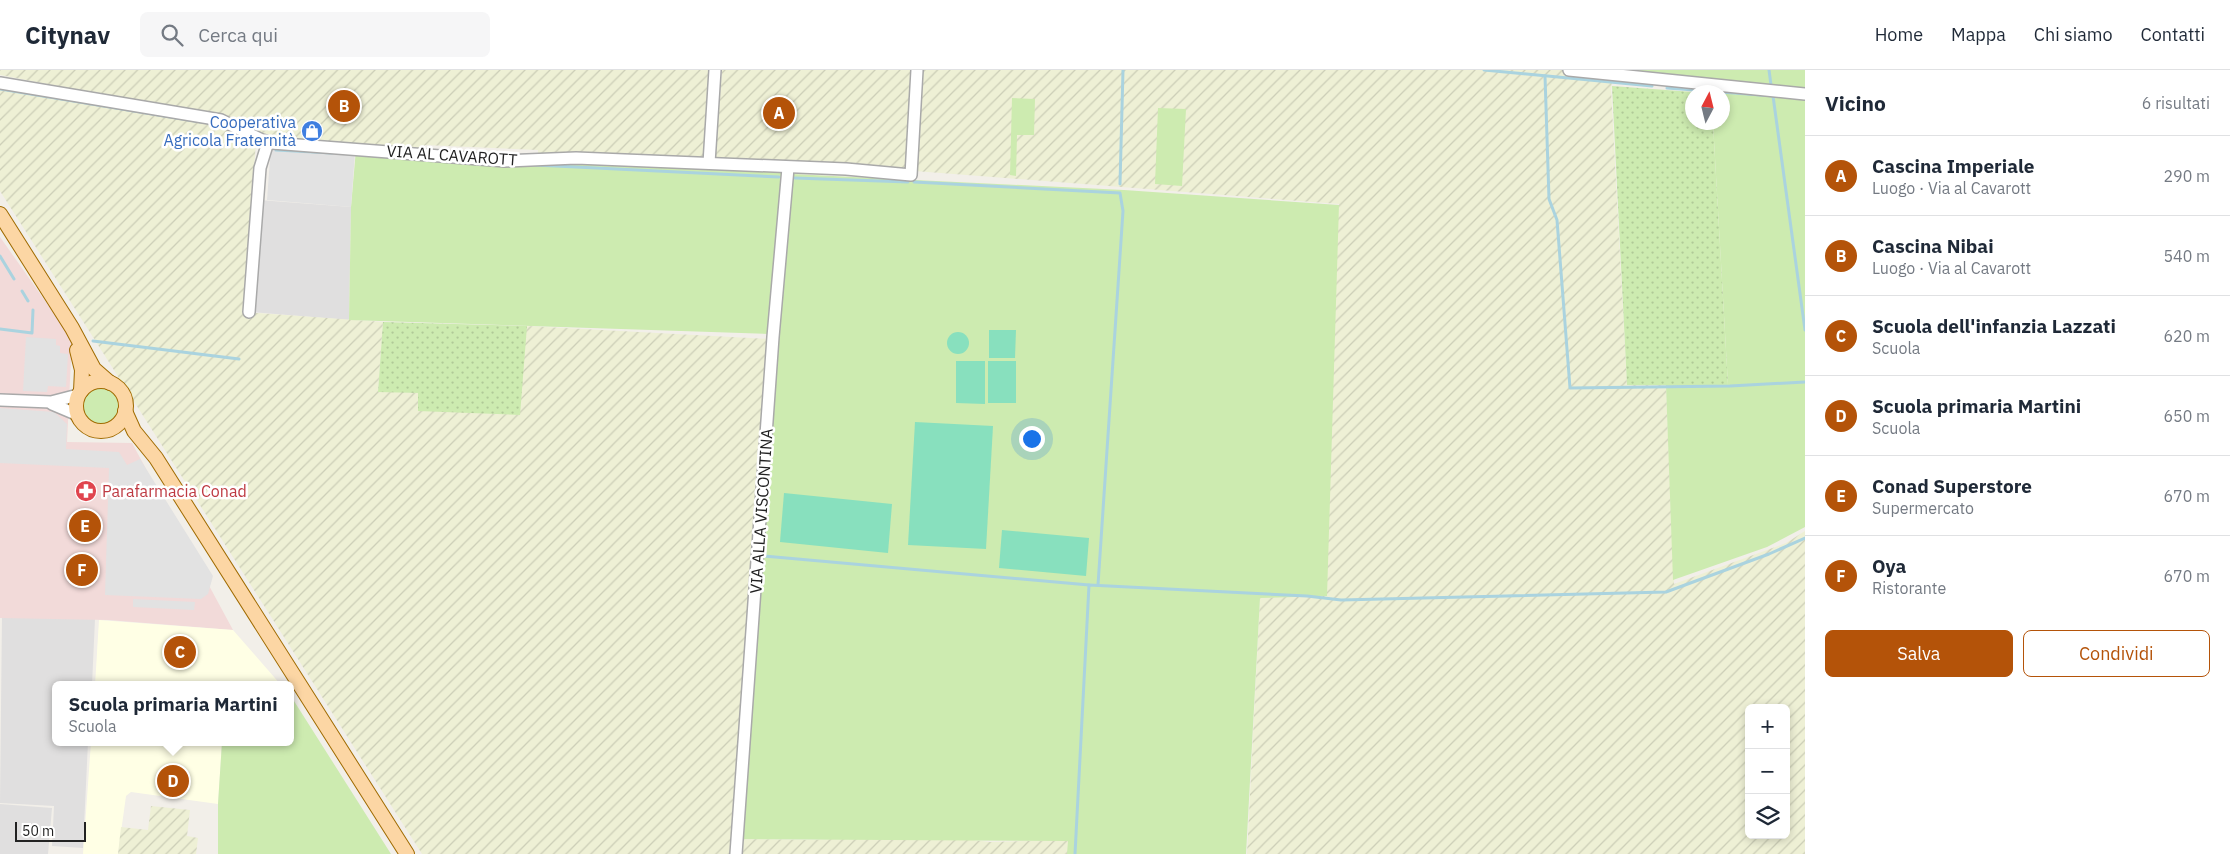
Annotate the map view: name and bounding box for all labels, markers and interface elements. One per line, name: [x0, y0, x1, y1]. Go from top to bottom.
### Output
search box: [140, 12, 490, 57]
text: Citynav: [25, 19, 110, 51]
icon: search: [158, 21, 186, 49]
text: Cerca qui: [198, 23, 278, 47]
text: Home: [1875, 23, 1923, 46]
text: Mappa: [1951, 23, 2006, 46]
text: Chi siamo: [2034, 23, 2113, 46]
text: Contatti: [2141, 23, 2205, 46]
north arrow: [1685, 85, 1730, 130]
pin: B: [328, 87, 360, 125]
text: Vicino: [1825, 89, 1886, 117]
text: 6 risultati: [2142, 93, 2210, 113]
pin: A: [763, 94, 795, 132]
place label: Cooperativa Agricola Fraternità: [163, 112, 296, 150]
shop icon: Cooperativa Agricola Fraternità: [300, 119, 324, 143]
street label: VIA AL CAVAROTT: [386, 140, 518, 170]
text: Cascina Imperiale: [1872, 154, 2034, 178]
text: A: [1836, 166, 1846, 186]
text: 290 m: [2163, 166, 2210, 186]
text: Luogo · Via al Cavarott: [1872, 178, 2031, 198]
text: Cascina Nibai: [1872, 234, 1994, 258]
text: B: [1836, 246, 1846, 266]
text: 540 m: [2163, 246, 2210, 266]
text: Luogo · Via al Cavarott: [1872, 258, 2031, 278]
text: Scuola dell'infanzia Lazzati: [1872, 314, 2116, 338]
text: C: [1836, 326, 1846, 346]
text: 620 m: [2163, 326, 2210, 346]
text: Scuola: [1872, 338, 1920, 358]
text: Scuola primaria Martini: [1872, 394, 2081, 418]
text: D: [1835, 406, 1847, 426]
text: 650 m: [2163, 406, 2210, 426]
text: Scuola: [1872, 418, 1920, 438]
your location: [1019, 426, 1045, 452]
street label: VIA ALLA VISCONTINA: [745, 428, 777, 594]
text: Conad Superstore: [1872, 474, 2032, 498]
pharmacy icon: Parafarmacia Conad: [74, 479, 98, 503]
place label: Parafarmacia Conad: [102, 481, 247, 501]
text: E: [1836, 486, 1846, 506]
text: 670 m: [2163, 486, 2210, 506]
text: Supermercato: [1872, 498, 1974, 518]
pin: E: [69, 507, 101, 545]
pin: F: [66, 551, 98, 589]
text: Oya: [1872, 554, 1906, 578]
text: F: [1836, 566, 1846, 586]
text: 670 m: [2163, 566, 2210, 586]
text: Ristorante: [1872, 578, 1946, 598]
button: Salva: [1825, 630, 2013, 677]
button: Condividi: [2023, 630, 2210, 677]
pin: C: [164, 633, 196, 671]
popup: [52, 681, 294, 746]
text: Scuola primaria Martini: [68, 692, 278, 716]
map controls: [1745, 704, 1790, 839]
button: +: [1745, 704, 1790, 749]
text: Scuola: [68, 716, 117, 736]
button: −: [1745, 749, 1790, 794]
pin: D: [157, 762, 189, 800]
button: layers: [1745, 794, 1790, 839]
scale bar: [15, 819, 86, 842]
text: 50 m: [22, 822, 54, 840]

